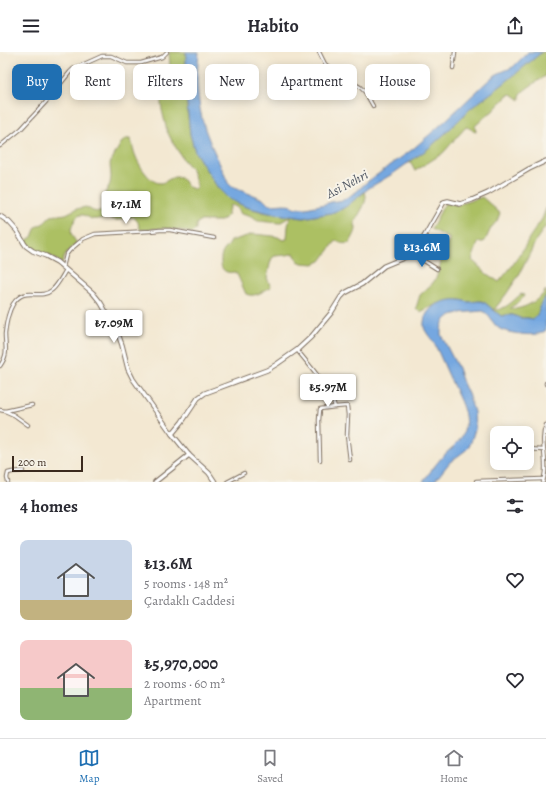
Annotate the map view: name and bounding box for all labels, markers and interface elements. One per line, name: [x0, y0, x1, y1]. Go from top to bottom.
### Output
text: Habito: [247, 14, 299, 38]
icon: menu: [20, 15, 42, 37]
icon: share: [504, 15, 526, 37]
chip: Buy: [12, 64, 62, 100]
chip: Rent: [70, 64, 125, 100]
chip: Filters: [133, 64, 197, 100]
chip: New: [205, 64, 259, 100]
chip: Apartment: [267, 64, 357, 100]
chip: House: [365, 64, 430, 100]
water label: Asi Nehri: [322, 166, 371, 203]
pin: ₺7.1M: [98, 191, 154, 225]
text: ₺7.1M: [110, 195, 142, 212]
pin: ₺13.6M: [389, 234, 455, 268]
text: ₺13.6M: [403, 238, 441, 255]
pin: ₺7.09M: [81, 310, 147, 344]
text: ₺7.09M: [95, 314, 133, 331]
pin: ₺5.97M: [295, 374, 361, 408]
text: ₺5.97M: [309, 378, 347, 395]
map controls: [490, 426, 534, 470]
button: locate: [490, 426, 534, 470]
scale bar: [12, 454, 83, 473]
text: 200 m: [18, 455, 46, 470]
text: 4 homes: [20, 495, 78, 518]
icon: filters: [504, 495, 526, 517]
text: ₺13.6M: [144, 552, 193, 575]
icon: home: [52, 556, 100, 604]
icon: heart: [504, 569, 526, 591]
text: 5 rooms · 148 m²: [144, 575, 228, 592]
text: Çardaklı Caddesi: [144, 592, 235, 609]
text: ₺5,970,000: [144, 652, 218, 675]
icon: home: [52, 656, 100, 704]
icon: heart: [504, 669, 526, 691]
text: 2 rooms · 60 m²: [144, 675, 225, 692]
text: Apartment: [144, 692, 202, 709]
tab: Map: [78, 747, 100, 786]
tab: Saved: [257, 747, 283, 786]
tab: Home: [440, 747, 468, 786]

